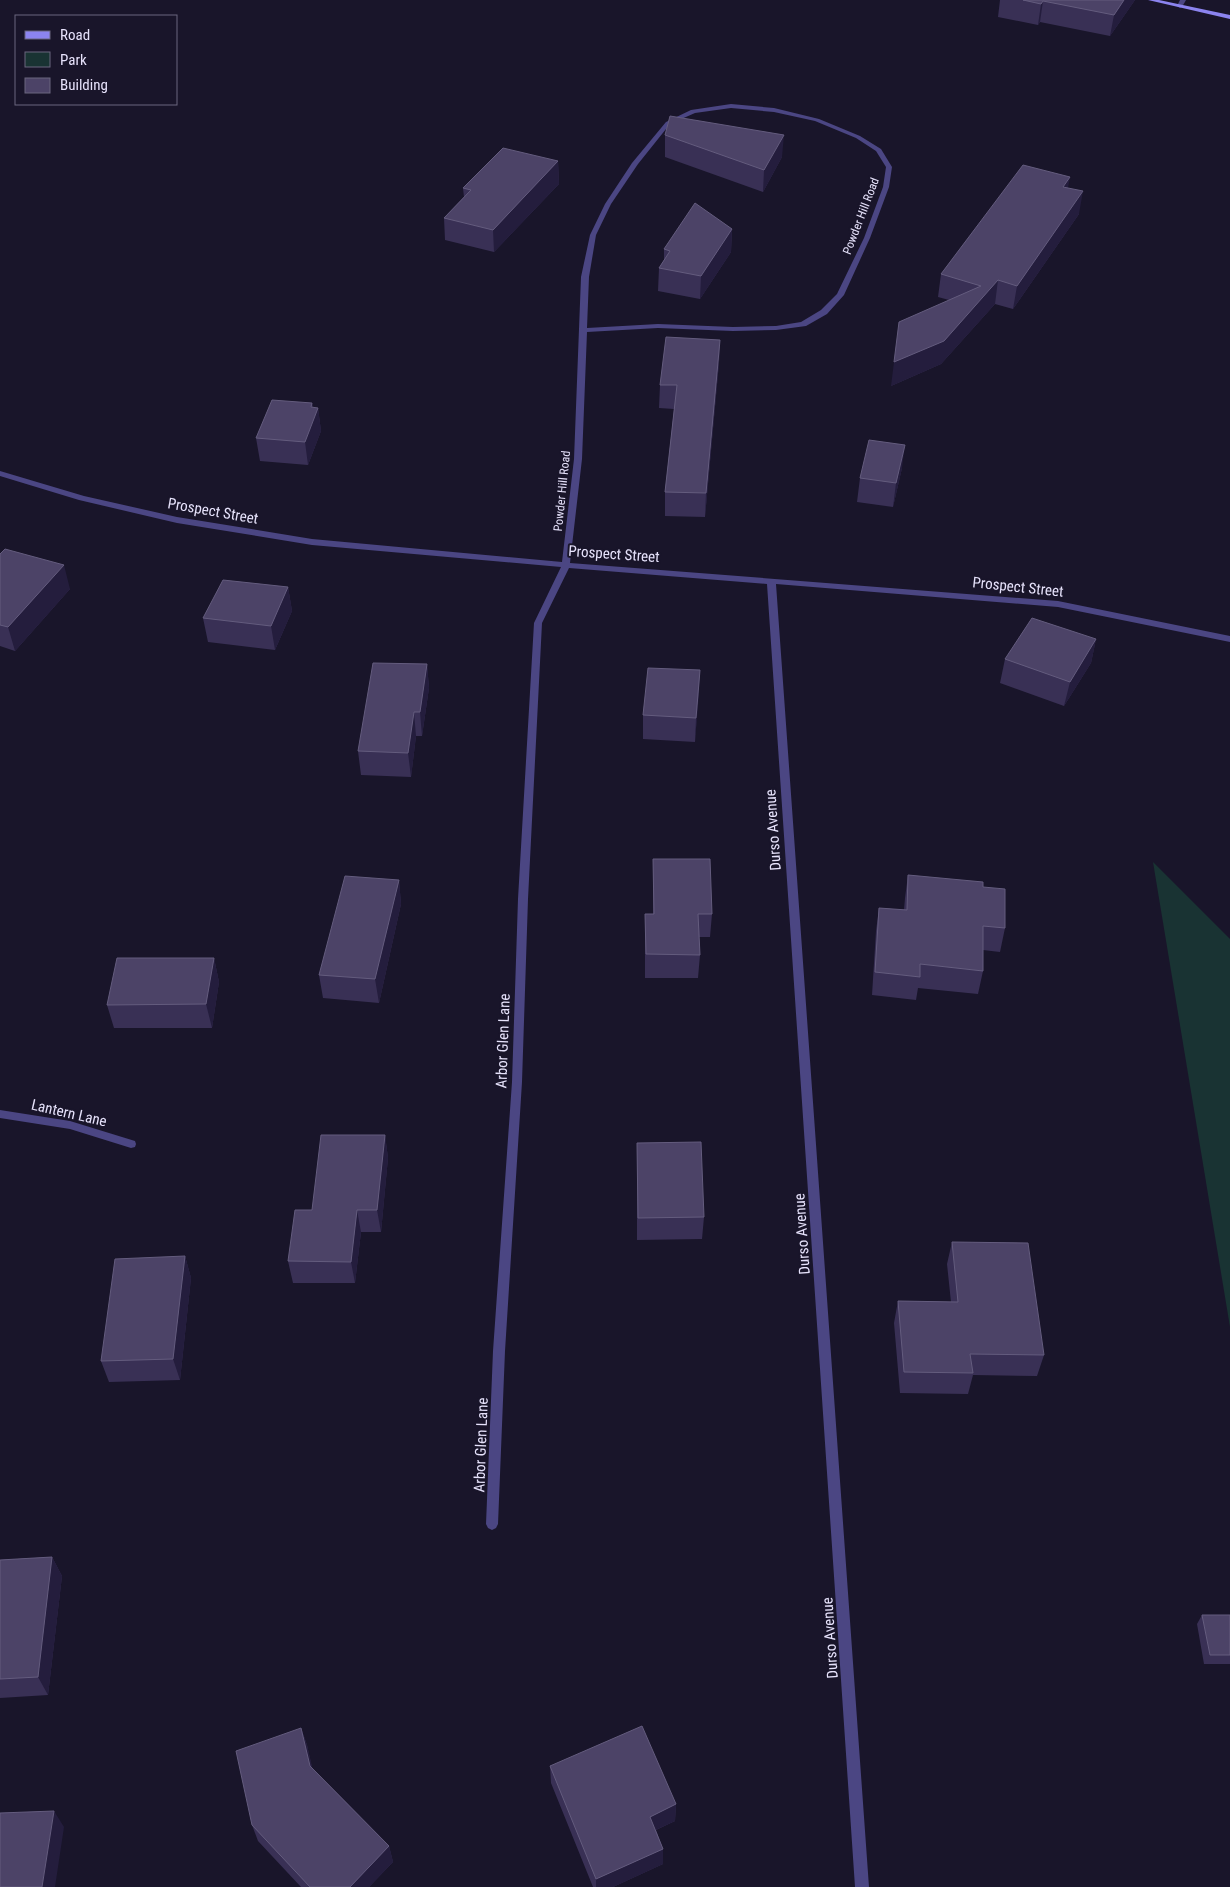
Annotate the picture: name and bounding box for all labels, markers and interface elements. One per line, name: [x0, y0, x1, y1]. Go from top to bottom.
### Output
legend: [15, 15, 178, 105]
text: Road: [60, 26, 90, 44]
text: Park: [60, 51, 87, 69]
text: Building: [60, 76, 108, 94]
street label: Powder Hill Road: [840, 176, 882, 256]
street label: Powder Hill Road: [551, 450, 573, 532]
street label: Prospect Street: [166, 494, 260, 528]
street label: Prospect Street: [568, 542, 660, 566]
street label: Prospect Street: [972, 573, 1064, 601]
street label: Durso Avenue: [761, 789, 785, 871]
street label: Arbor Glen Lane: [492, 993, 514, 1089]
street label: Lantern Lane: [29, 1096, 109, 1130]
street label: Durso Avenue: [790, 1193, 814, 1275]
street label: Arbor Glen Lane: [470, 1397, 492, 1493]
street label: Durso Avenue: [818, 1597, 842, 1679]

